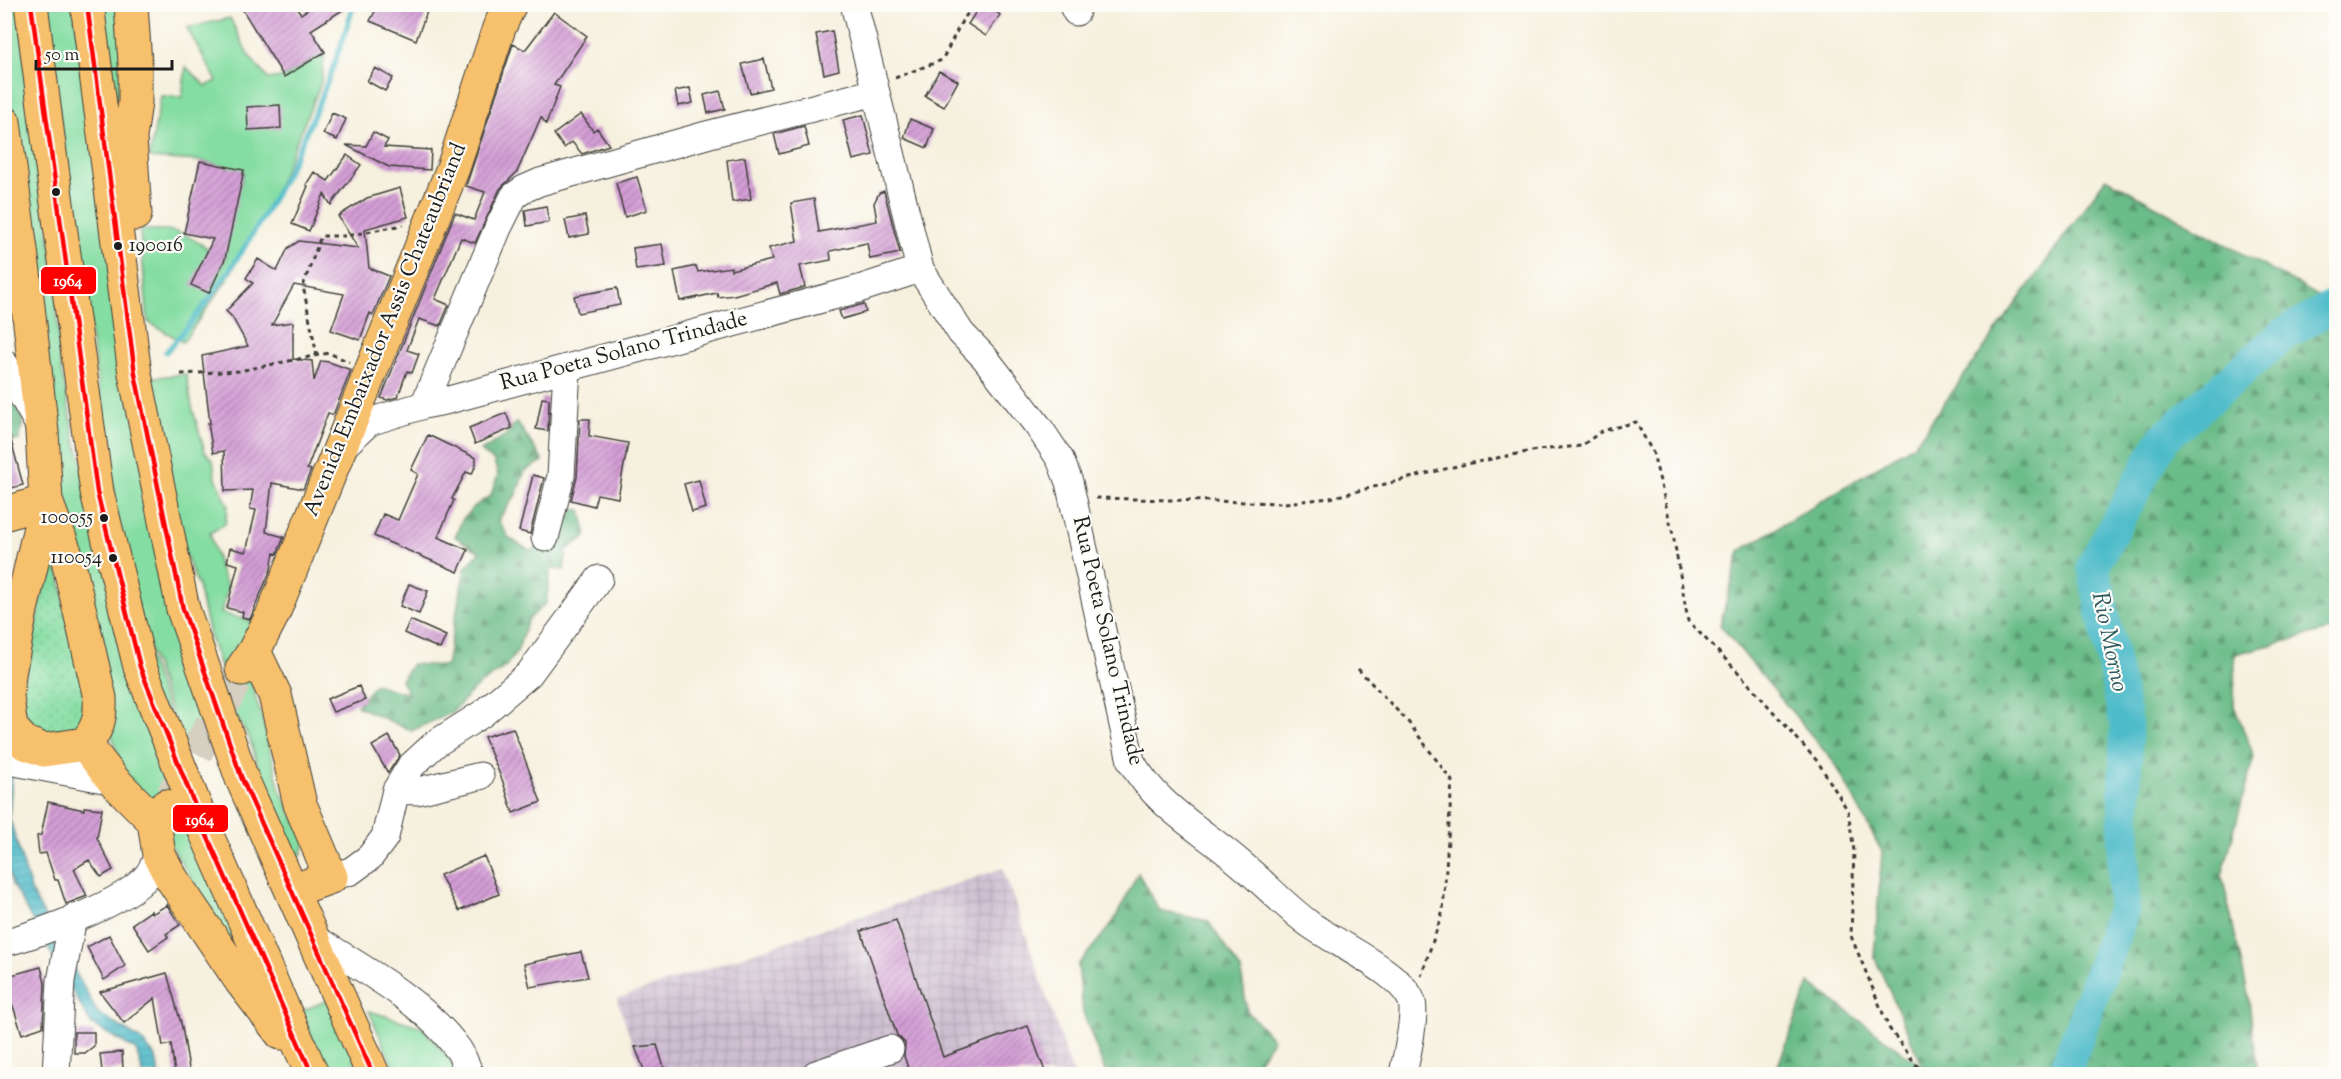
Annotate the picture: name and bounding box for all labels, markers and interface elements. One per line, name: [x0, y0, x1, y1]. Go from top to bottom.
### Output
scale bar: [36, 33, 172, 71]
text: 50 m: [44, 43, 80, 69]
street label: Avenida Embaixador Assis Chateaubriand: [296, 138, 476, 522]
unlabelled marker: [50, 186, 62, 198]
place label: 190016: [129, 232, 183, 261]
marker: 190016: [112, 240, 124, 252]
line badge: 1964: [40, 266, 97, 295]
text: 1964: [54, 271, 82, 294]
street label: Rua Poeta Solano Trindade: [497, 304, 751, 400]
place label: 100055: [41, 504, 93, 533]
marker: 100055: [98, 512, 110, 524]
street label: Rua Poeta Solano Trindade: [1063, 513, 1151, 769]
place label: 110054: [51, 544, 102, 573]
marker: 110054: [107, 552, 119, 564]
water label: Rio Morno: [2082, 589, 2136, 695]
line badge: 1964: [172, 804, 229, 833]
text: 1964: [186, 810, 214, 833]

